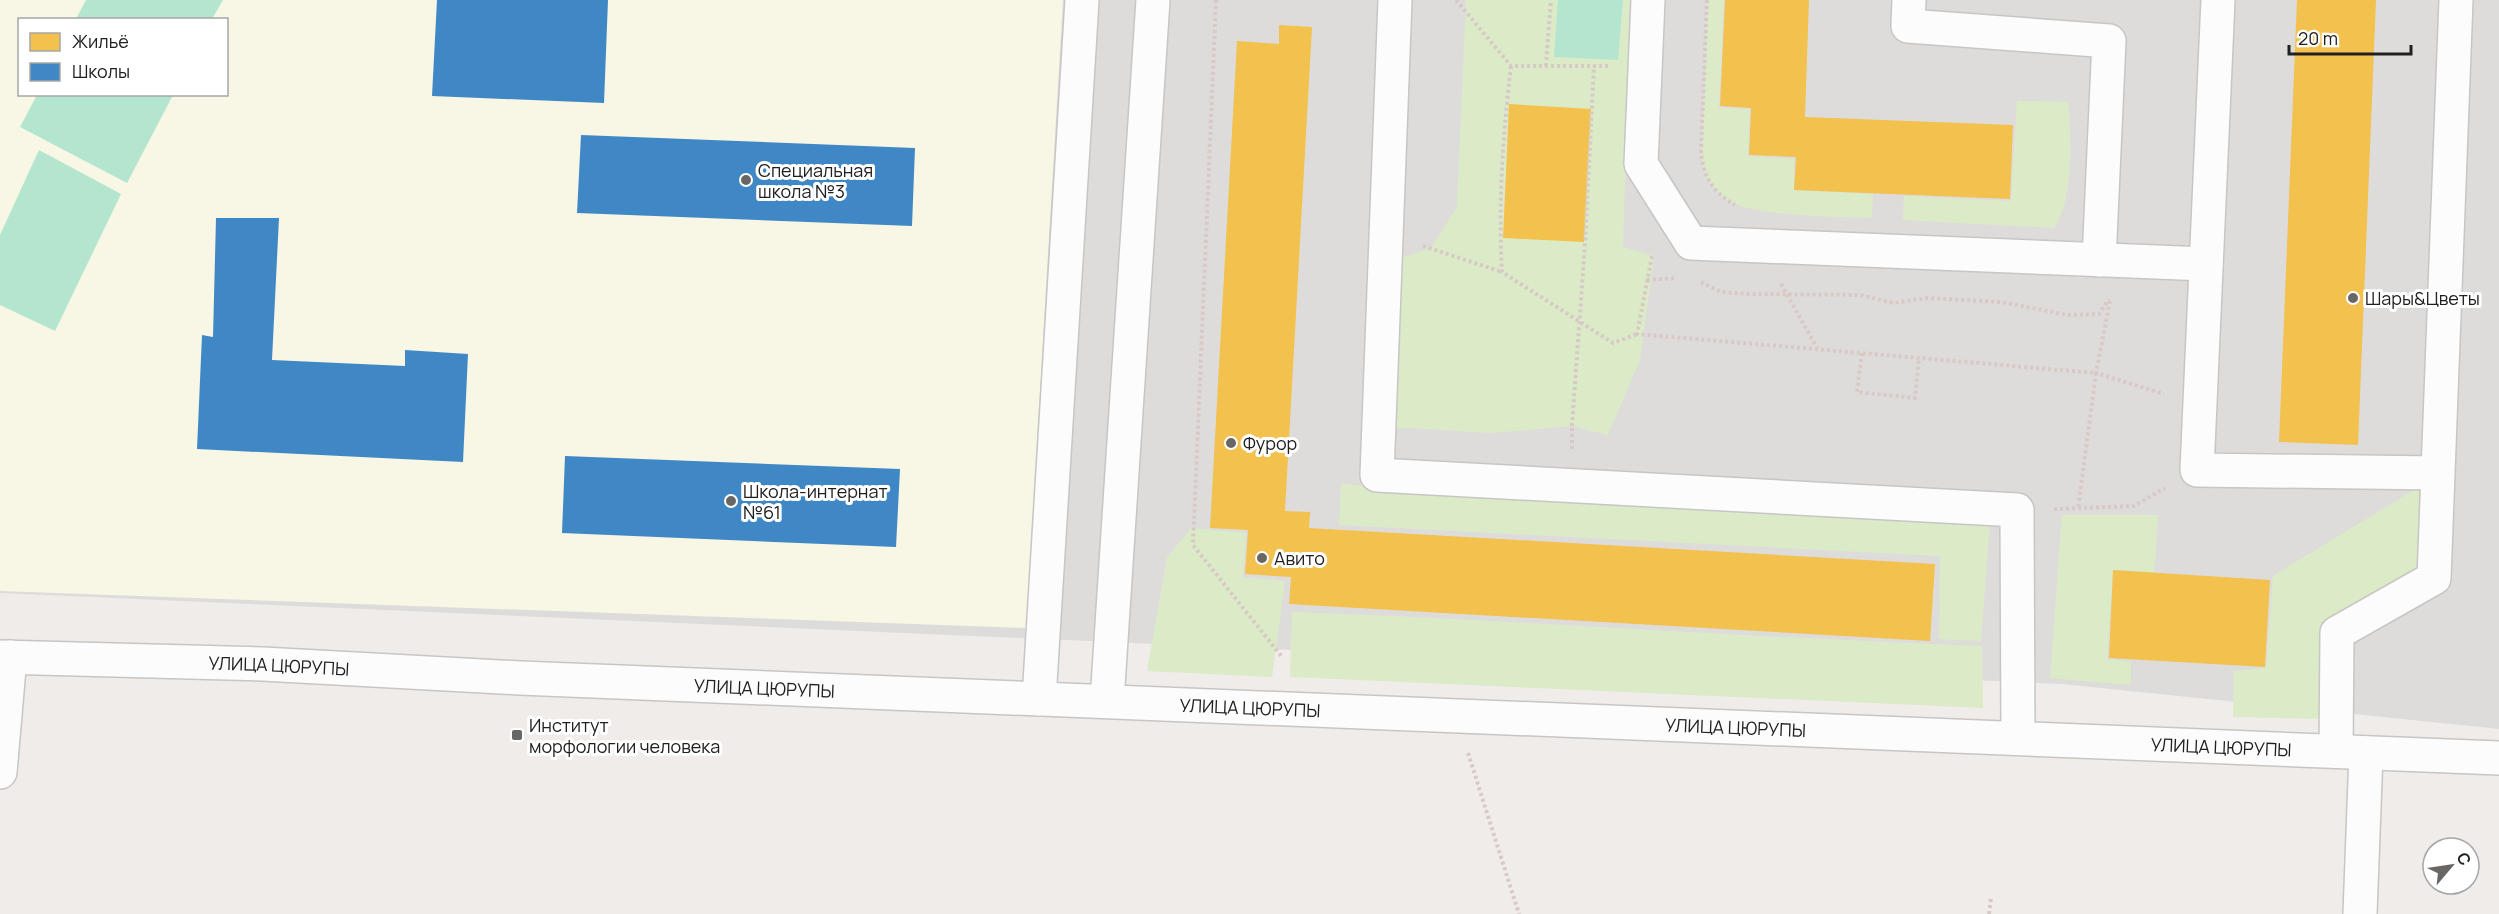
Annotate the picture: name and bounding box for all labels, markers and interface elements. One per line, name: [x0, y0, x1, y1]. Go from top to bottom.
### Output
legend: [18, 18, 228, 96]
scale bar: [2289, 18, 2410, 56]
text: 20 m: [2298, 26, 2338, 50]
text: Жильё: [72, 29, 129, 53]
text: Школы: [72, 59, 130, 83]
place label: Специальная школа №3: [758, 158, 873, 203]
marker: Специальная школа №3: [739, 173, 753, 187]
place label: Шары&Цветы: [2365, 286, 2480, 310]
marker: Шары&Цветы: [2346, 291, 2360, 305]
place label: Фурор: [1243, 431, 1297, 455]
marker: Фурор: [1224, 436, 1238, 450]
place label: Школа-интернат №61: [743, 479, 888, 524]
marker: Школа-интернат №61: [724, 494, 738, 508]
place label: Авито: [1274, 546, 1325, 570]
marker: Авито: [1255, 551, 1269, 565]
street label: УЛИЦА ЦЮРУПЫ: [208, 651, 350, 681]
street label: УЛИЦА ЦЮРУПЫ: [693, 673, 835, 703]
street label: УЛИЦА ЦЮРУПЫ: [1179, 693, 1321, 722]
street label: УЛИЦА ЦЮРУПЫ: [1665, 712, 1806, 742]
place label: Институт морфологии человека: [529, 713, 720, 758]
marker: Институт морфологии человека: [510, 728, 524, 742]
street label: УЛИЦА ЦЮРУПЫ: [2150, 732, 2292, 762]
north arrow: [2421, 836, 2481, 896]
text: С: [2452, 848, 2477, 869]

